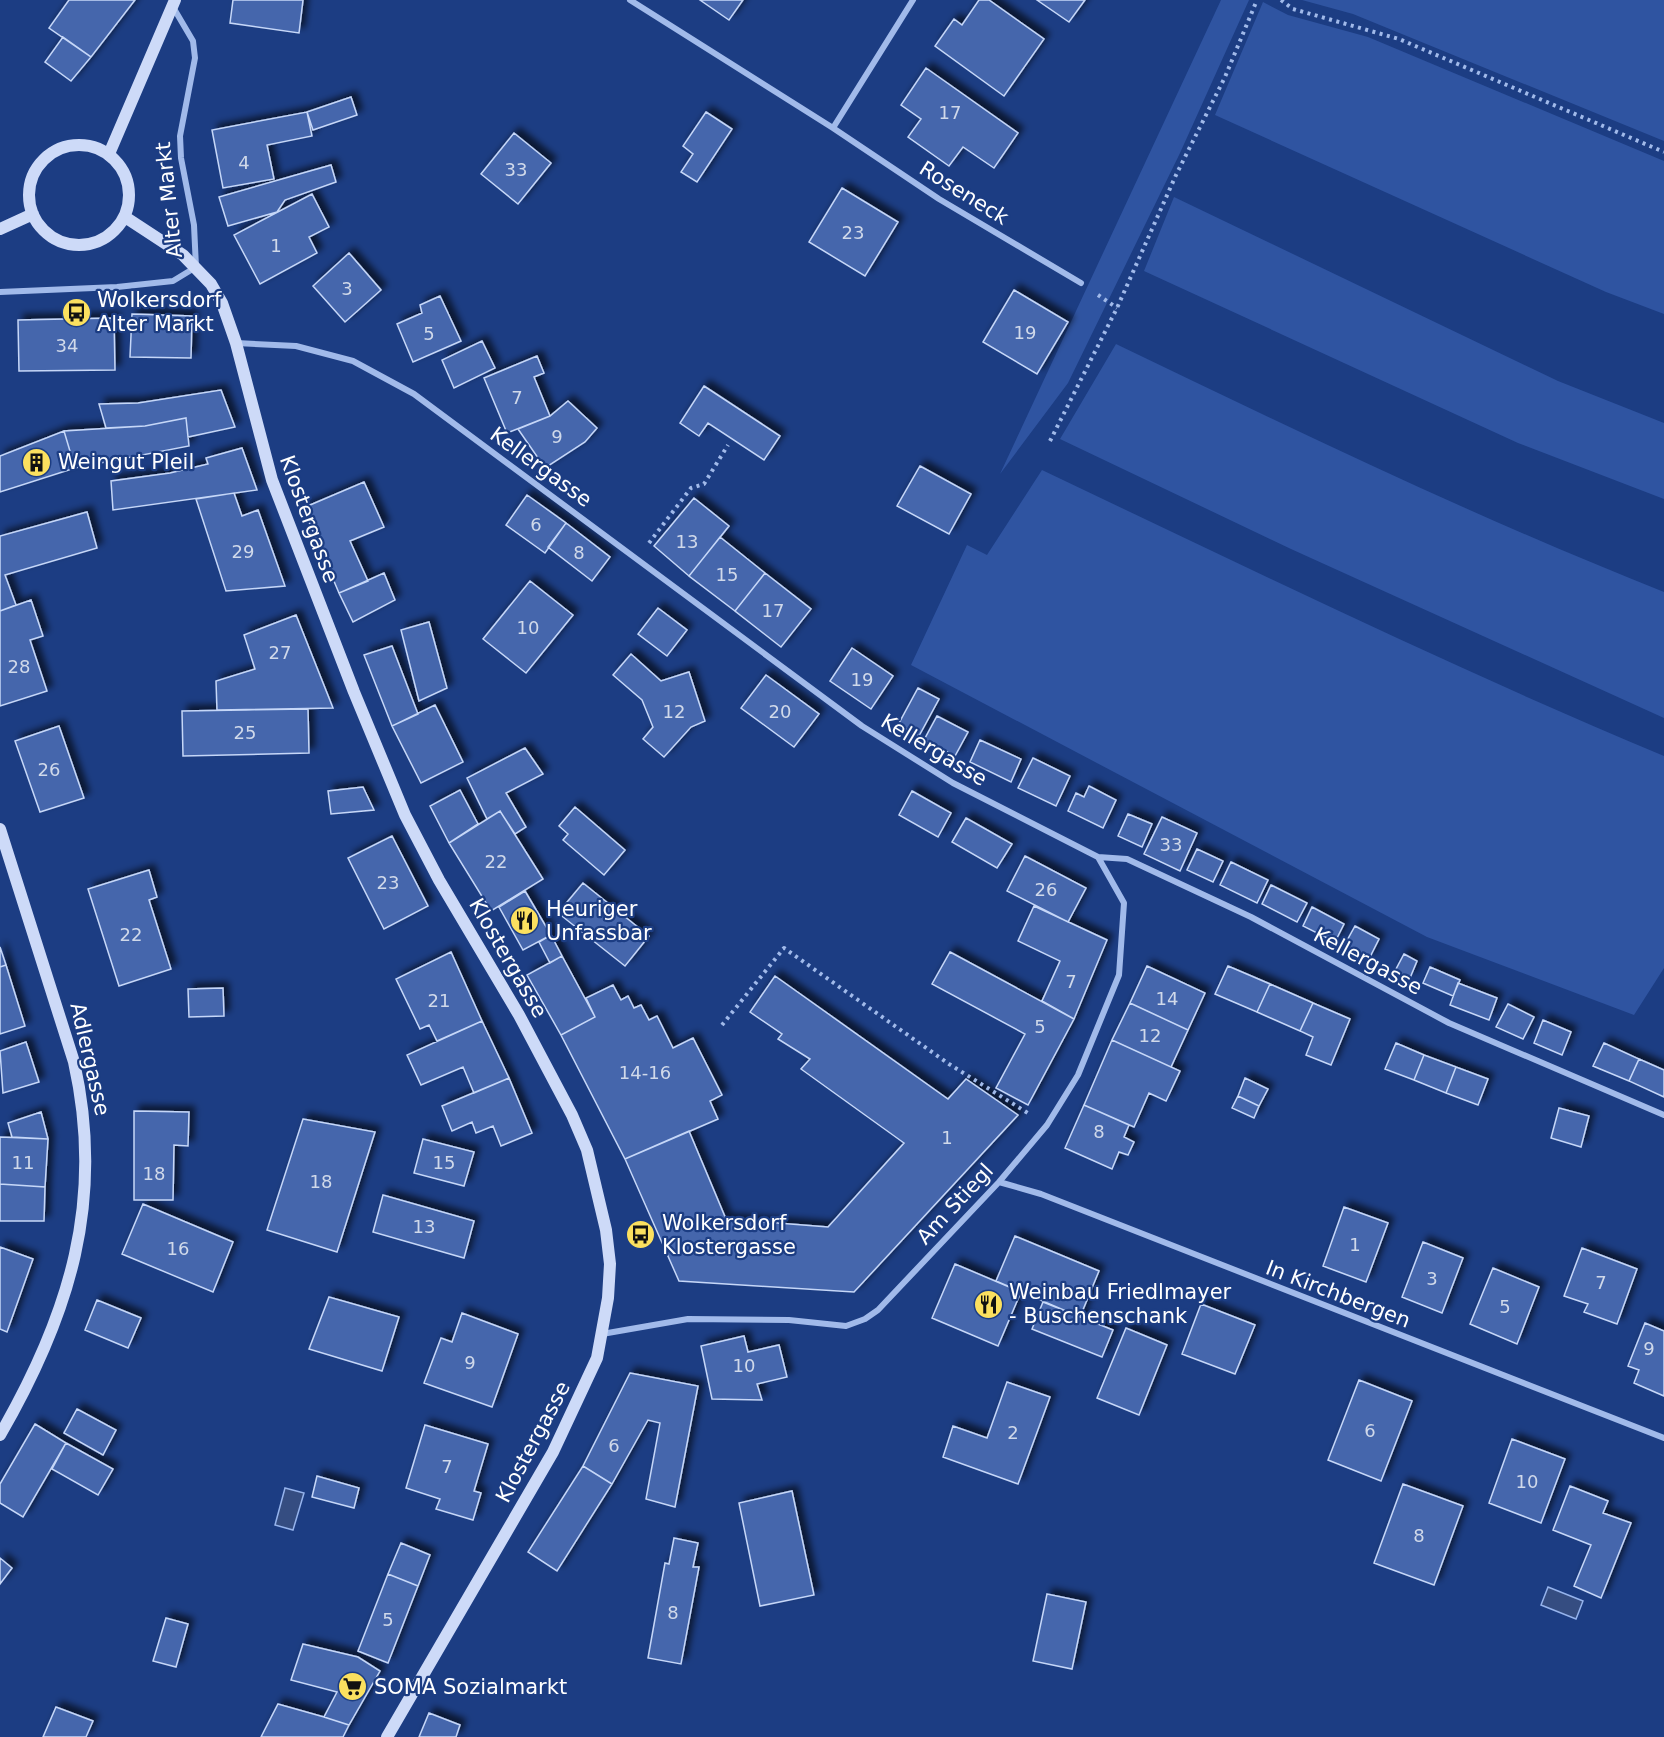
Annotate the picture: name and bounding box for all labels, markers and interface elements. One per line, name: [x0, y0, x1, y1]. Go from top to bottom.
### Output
house number: 17: [939, 102, 961, 123]
street label: Alter Markt: [151, 141, 187, 259]
house number: 4: [238, 152, 250, 173]
street label: Roseneck: [915, 156, 1014, 230]
house number: 33: [505, 159, 527, 180]
house number: 23: [842, 222, 864, 243]
house number: 1: [270, 235, 282, 256]
house number: 3: [341, 278, 353, 299]
place label: Wolkersdorf Alter Markt: [97, 288, 222, 336]
bus stop icon: Wolkersdorf Alter Markt: [60, 296, 92, 328]
house number: 19: [1014, 322, 1036, 343]
house number: 5: [423, 323, 435, 344]
house number: 34: [56, 335, 78, 356]
house number: 7: [511, 387, 523, 408]
street label: Kellergasse: [486, 422, 596, 512]
house number: 9: [551, 426, 563, 447]
building icon: Weingut Pleil: [21, 446, 53, 478]
place label: Weingut Pleil: [58, 450, 194, 474]
street label: Klostergasse: [275, 452, 343, 586]
house number: 6: [530, 514, 542, 535]
house number: 13: [676, 531, 698, 552]
house number: 29: [232, 541, 254, 562]
house number: 8: [573, 542, 585, 563]
house number: 15: [716, 564, 738, 585]
house number: 17: [762, 600, 784, 621]
house number: 10: [517, 617, 539, 638]
house number: 27: [269, 642, 291, 663]
house number: 28: [8, 656, 30, 677]
house number: 19: [851, 669, 873, 690]
house number: 12: [663, 701, 685, 722]
house number: 20: [769, 701, 791, 722]
street label: Kellergasse: [877, 709, 991, 791]
house number: 25: [234, 722, 256, 743]
house number: 26: [38, 759, 60, 780]
house number: 33: [1160, 834, 1182, 855]
house number: 22: [485, 851, 507, 872]
house number: 23: [377, 872, 399, 893]
house number: 26: [1035, 879, 1057, 900]
street label: Klostergasse: [464, 894, 552, 1022]
place label: Heuriger Unfassbar: [546, 897, 652, 945]
restaurant icon: Heuriger Unfassbar: [509, 905, 541, 937]
street label: Kellergasse: [1310, 922, 1426, 1000]
house number: 22: [120, 924, 142, 945]
house number: 7: [1065, 971, 1077, 992]
house number: 14: [1156, 988, 1178, 1009]
house number: 21: [428, 990, 450, 1011]
street label: Adlergasse: [65, 1000, 115, 1118]
house number: 5: [1034, 1016, 1046, 1037]
house number: 12: [1139, 1025, 1161, 1046]
house number: 14-16: [619, 1062, 671, 1083]
house number: 8: [1093, 1121, 1105, 1142]
house number: 1: [941, 1127, 953, 1148]
house number: 11: [12, 1152, 34, 1173]
house number: 15: [433, 1152, 455, 1173]
street label: Am Stiegl: [912, 1159, 998, 1249]
house number: 18: [143, 1163, 165, 1184]
house number: 18: [310, 1171, 332, 1192]
place label: Wolkersdorf Klostergasse: [662, 1211, 796, 1259]
house number: 13: [413, 1216, 435, 1237]
bus stop icon: Wolkersdorf Klostergasse: [625, 1219, 657, 1251]
house number: 1: [1349, 1234, 1361, 1255]
house number: 16: [167, 1238, 189, 1259]
street label: In Kirchbergen: [1262, 1255, 1414, 1333]
house number: 3: [1426, 1268, 1438, 1289]
house number: 7: [1595, 1272, 1607, 1293]
place label: Weinbau Friedlmayer - Buschenschank: [1009, 1280, 1232, 1328]
restaurant icon: Weinbau Friedlmayer - Buschenschank: [972, 1288, 1004, 1320]
house number: 5: [1499, 1296, 1511, 1317]
house number: 9: [1643, 1338, 1655, 1359]
house number: 9: [464, 1352, 476, 1373]
house number: 10: [733, 1355, 755, 1376]
street label: Klostergasse: [491, 1377, 575, 1507]
house number: 6: [1364, 1420, 1376, 1441]
house number: 2: [1007, 1422, 1019, 1443]
house number: 6: [608, 1435, 620, 1456]
house number: 7: [441, 1456, 453, 1477]
house number: 10: [1516, 1471, 1538, 1492]
house number: 8: [1413, 1525, 1425, 1546]
house number: 8: [667, 1602, 679, 1623]
house number: 5: [382, 1609, 394, 1630]
supermarket icon: SOMA Sozialmarkt: [337, 1671, 369, 1703]
place label: SOMA Sozialmarkt: [374, 1675, 567, 1699]

